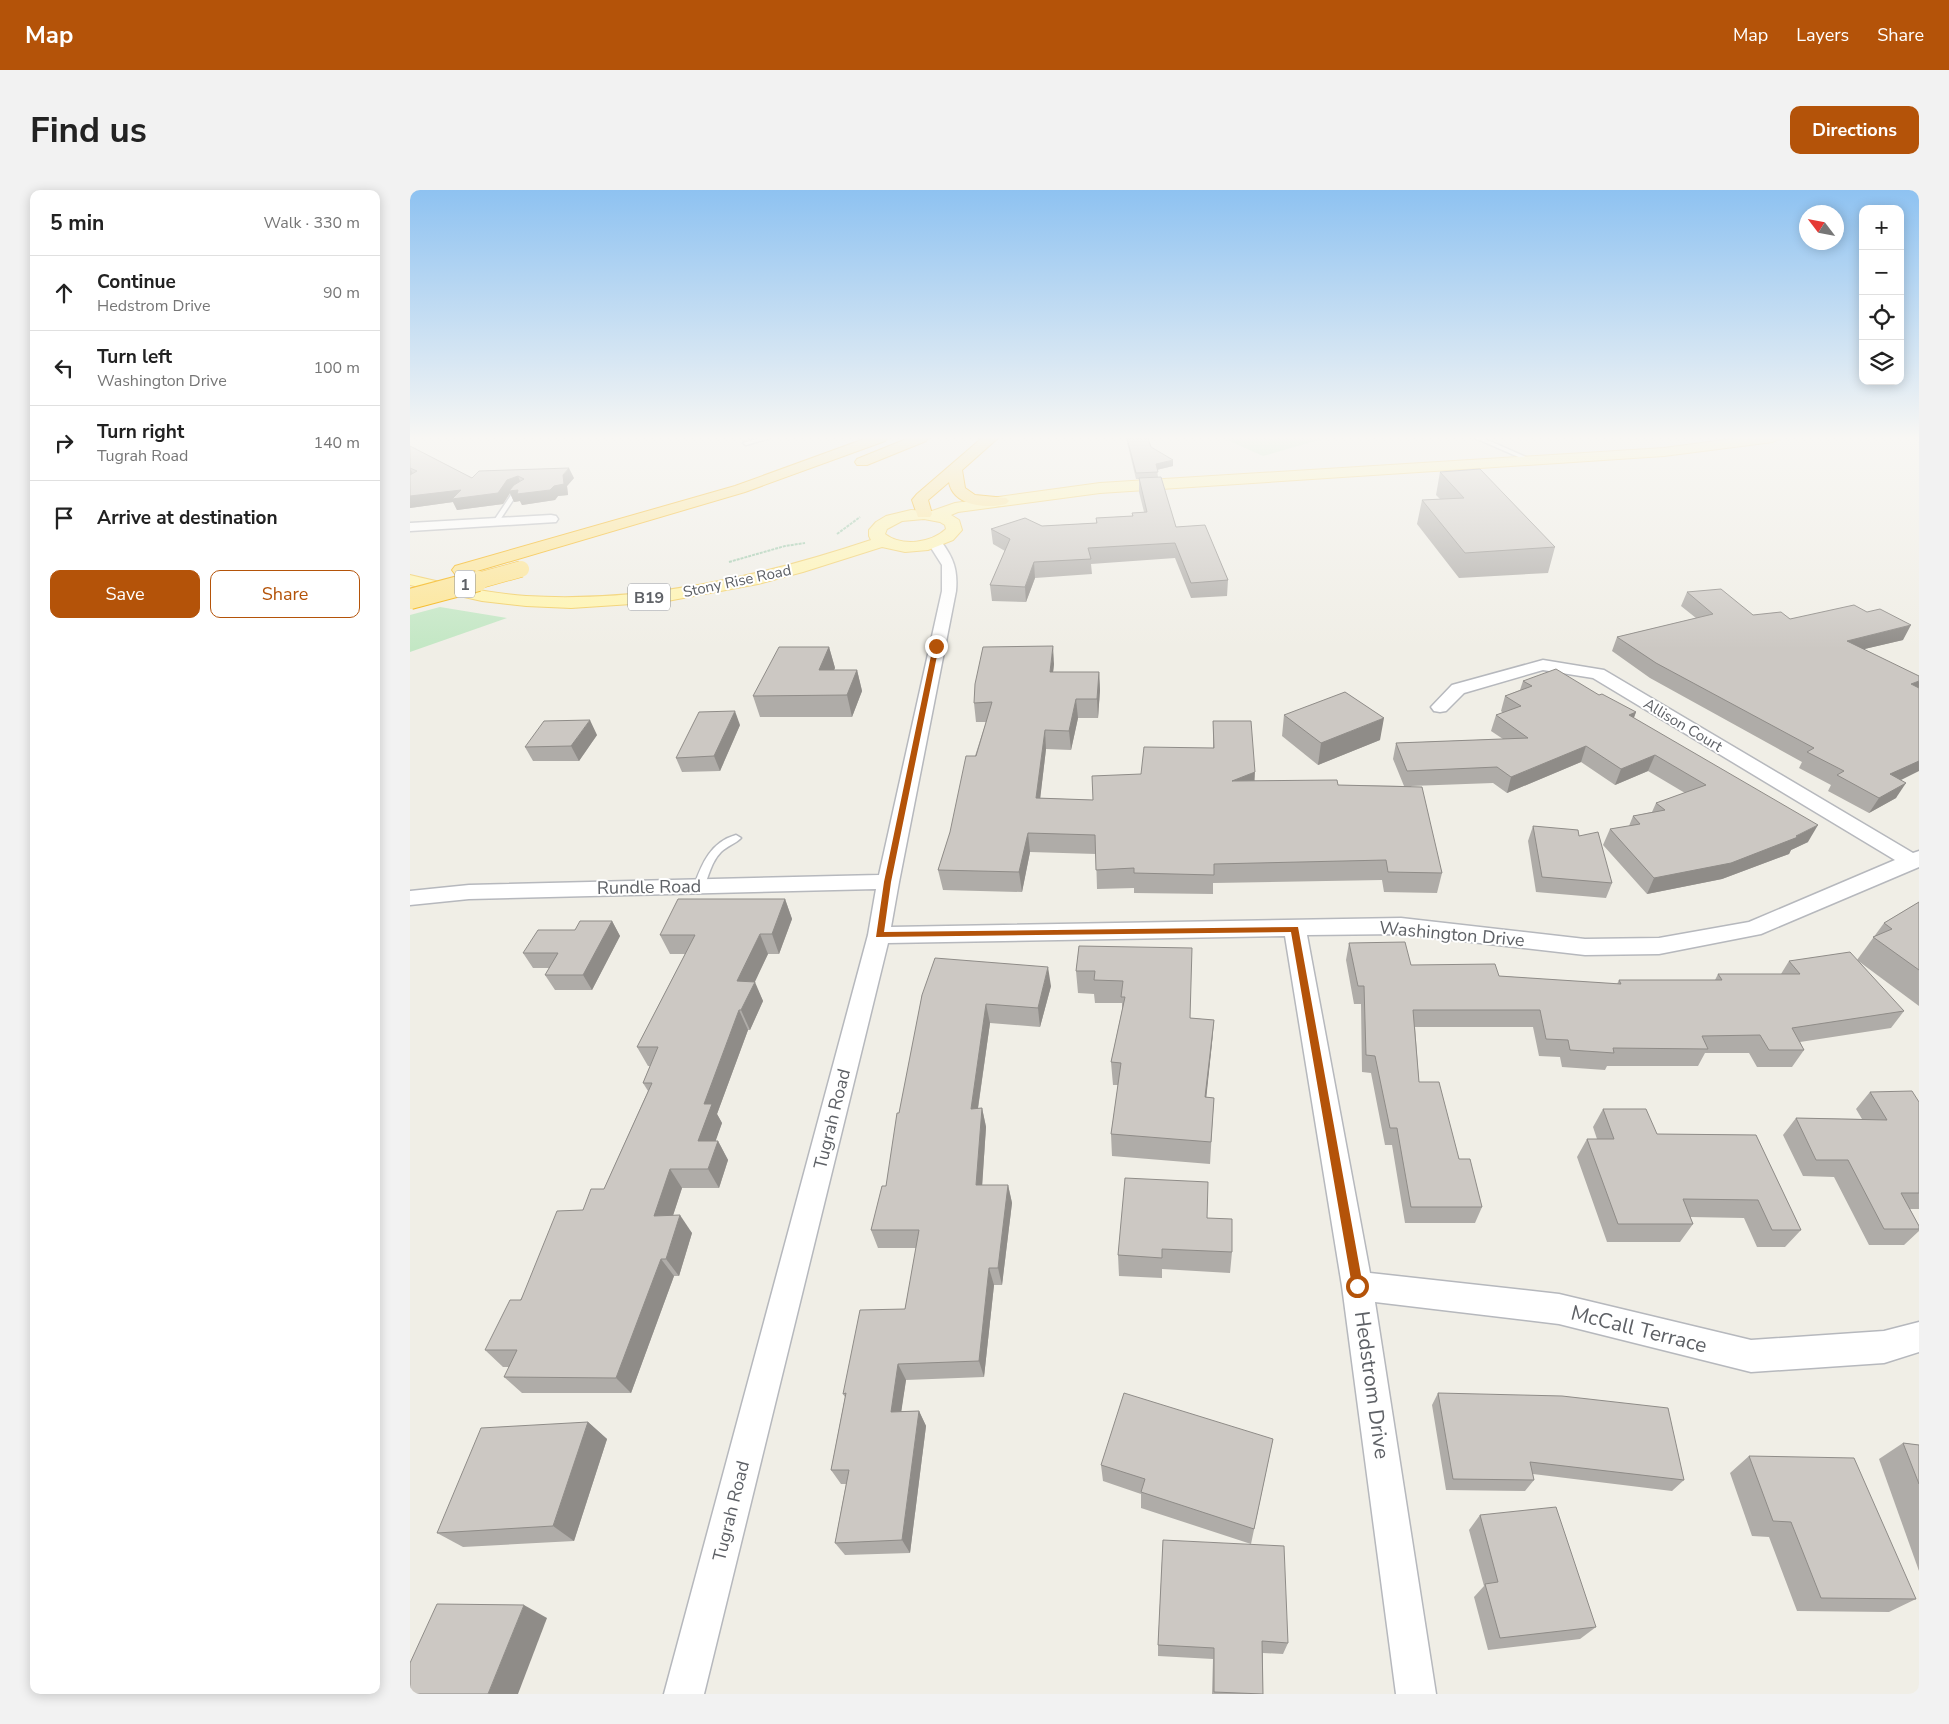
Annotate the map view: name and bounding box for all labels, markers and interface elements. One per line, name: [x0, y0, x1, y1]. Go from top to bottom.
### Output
text: Map: [25, 19, 73, 51]
text: Map: [1733, 23, 1768, 47]
text: Layers: [1796, 23, 1849, 47]
text: Share: [1877, 23, 1924, 47]
button: Directions: [1790, 106, 1919, 154]
text: Find us: [30, 107, 147, 154]
north arrow: [1799, 205, 1844, 250]
map controls: [1859, 205, 1904, 385]
button: +: [1859, 205, 1904, 250]
text: 5 min: [50, 209, 104, 237]
text: Walk · 330 m: [264, 212, 360, 234]
button: −: [1859, 250, 1904, 295]
text: Continue: [97, 269, 176, 295]
icon: ahead: [50, 279, 78, 307]
text: 90 m: [323, 282, 360, 304]
text: Hedstrom Drive: [97, 295, 211, 317]
button: locate: [1859, 295, 1904, 340]
button: layers: [1859, 340, 1904, 385]
text: Turn left: [97, 344, 172, 370]
icon: left: [50, 354, 78, 382]
text: 100 m: [313, 357, 360, 379]
text: Washington Drive: [97, 370, 227, 392]
text: Turn right: [97, 419, 184, 445]
icon: right: [50, 429, 78, 457]
text: 140 m: [313, 432, 360, 454]
text: Tugrah Road: [97, 445, 188, 467]
icon: arrive: [50, 504, 78, 532]
text: Arrive at destination: [97, 505, 278, 531]
street label: Stony Rise Road: [681, 560, 793, 602]
button: Save: [50, 570, 200, 618]
button: Share: [210, 570, 360, 618]
road number: 1: [455, 570, 475, 598]
road number: B19: [628, 584, 670, 611]
route end: [925, 635, 948, 658]
street label: Allison Court: [1640, 694, 1727, 757]
street label: Rundle Road: [597, 874, 701, 900]
street label: Washington Drive: [1378, 916, 1526, 952]
street label: Tugrah Road: [808, 1066, 856, 1172]
route start: [1346, 1275, 1369, 1298]
street label: McCall Terrace: [1568, 1299, 1710, 1359]
street label: Hedstrom Drive: [1348, 1309, 1396, 1461]
street label: Tugrah Road: [707, 1458, 755, 1564]

